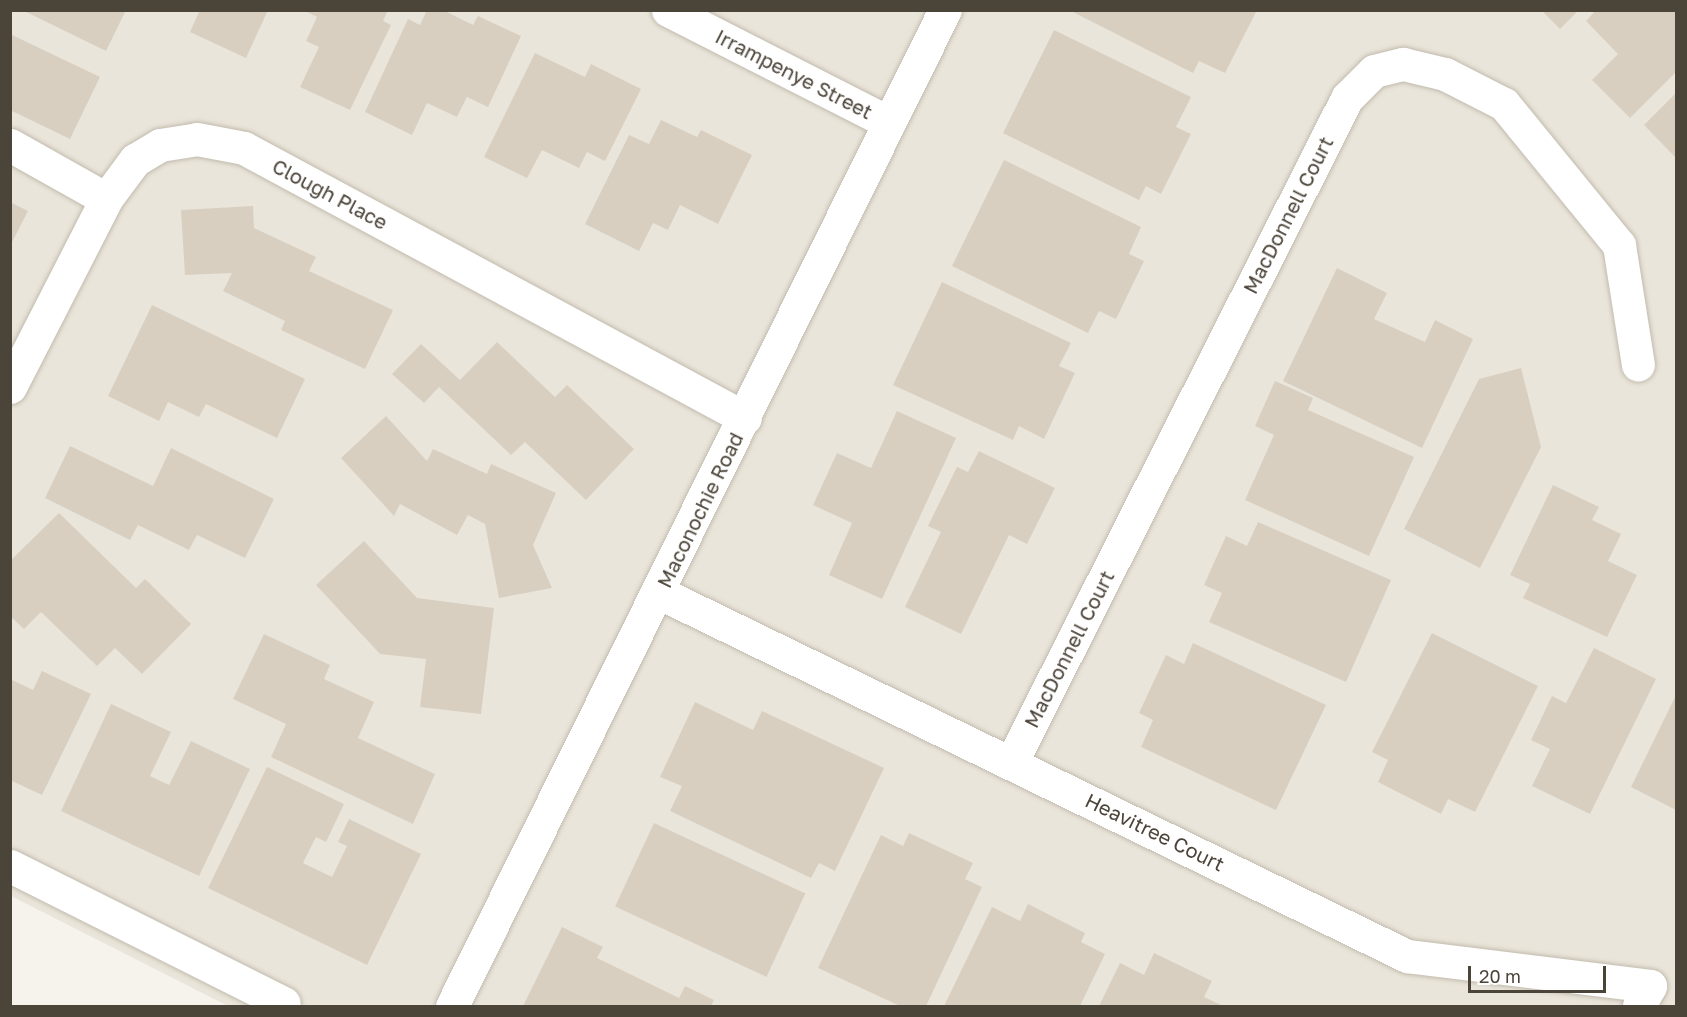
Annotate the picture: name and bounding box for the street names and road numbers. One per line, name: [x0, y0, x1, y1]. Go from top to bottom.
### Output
street label: Irrampenye Street: [711, 24, 877, 124]
street label: MacDonnell Court: [1238, 132, 1338, 298]
street label: Clough Place: [268, 154, 392, 234]
street label: Maconochie Road: [652, 428, 748, 592]
street label: MacDonnell Court: [1019, 566, 1119, 732]
street label: Heavitree Court: [1081, 788, 1229, 876]

